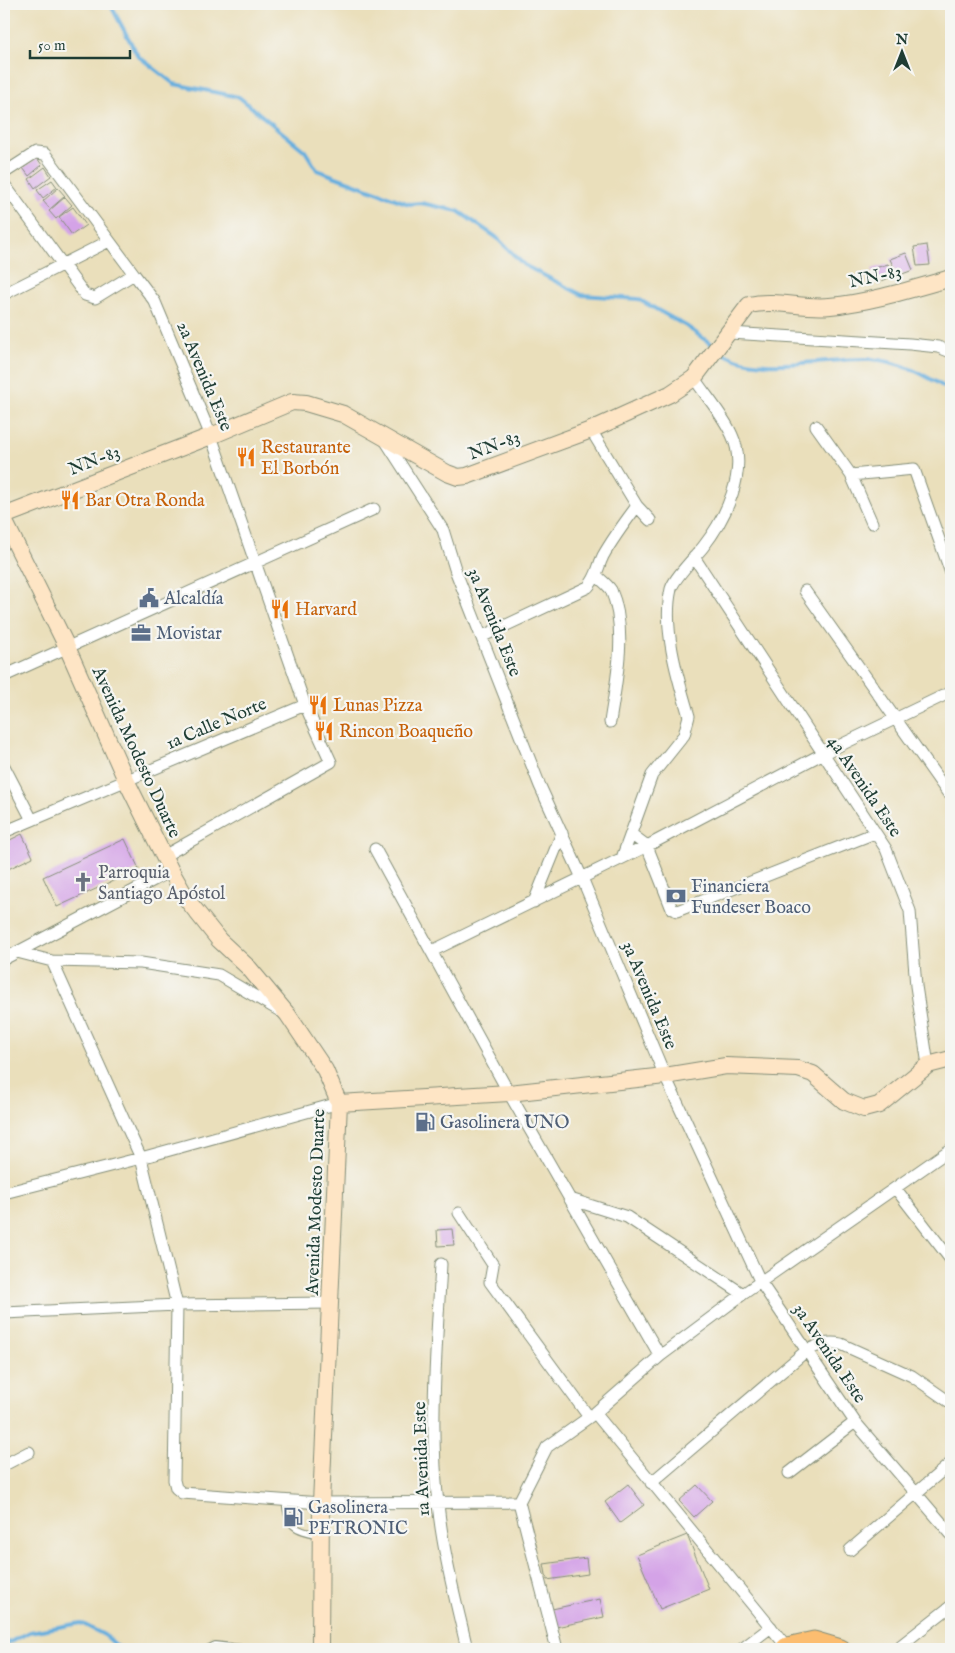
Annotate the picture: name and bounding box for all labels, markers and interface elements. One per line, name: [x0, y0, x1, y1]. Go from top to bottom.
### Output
scale bar: [30, 28, 130, 60]
north arrow: [878, 28, 928, 78]
text: N: [895, 31, 908, 49]
text: 50 m: [38, 36, 66, 55]
street label: NN-83: [847, 261, 904, 294]
street label: 2a Avenida Este: [170, 318, 237, 435]
street label: NN-83: [466, 426, 523, 466]
place label: Restaurante El Borbón: [261, 437, 351, 481]
street label: NN-83: [66, 441, 124, 482]
restaurant icon: Restaurante El Borbón: [235, 446, 257, 468]
restaurant icon: Bar Otra Ronda: [59, 489, 81, 511]
place label: Bar Otra Ronda: [85, 490, 205, 513]
street label: 3a Avenida Este: [461, 565, 526, 680]
public building icon: Alcaldía: [138, 587, 160, 609]
place label: Alcaldía: [163, 588, 224, 611]
restaurant icon: Harvard: [269, 598, 291, 620]
place label: Harvard: [295, 599, 357, 622]
office icon: Movistar: [130, 622, 152, 644]
place label: Movistar: [156, 623, 222, 646]
street label: Avenida Modesto Duarte: [85, 662, 185, 842]
street label: 1a Calle Norte: [163, 693, 270, 756]
restaurant icon: Lunas Pizza: [307, 694, 329, 716]
place label: Lunas Pizza: [333, 695, 423, 718]
restaurant icon: Rincon Boaqueño: [313, 720, 335, 742]
place label: Rincon Boaqueño: [339, 721, 473, 744]
street label: 4a Avenida Este: [821, 732, 906, 842]
place label: Parroquia Santiago Apóstol: [98, 862, 225, 906]
church icon: Parroquia Santiago Apóstol: [72, 871, 94, 893]
place label: Financiera Fundeser Boaco: [691, 876, 811, 920]
bank icon: Financiera Fundeser Boaco: [665, 885, 687, 907]
street label: 3a Avenida Este: [616, 938, 682, 1053]
street label: Avenida Modesto Duarte: [302, 1108, 331, 1297]
fuel station icon: Gasolinera UNO: [414, 1111, 436, 1133]
place label: Gasolinera UNO: [440, 1112, 570, 1135]
street label: 3a Avenida Este: [787, 1300, 871, 1408]
street label: 1a Avenida Este: [409, 1401, 436, 1517]
place label: Gasolinera PETRONIC: [308, 1497, 408, 1541]
fuel station icon: Gasolinera PETRONIC: [282, 1506, 304, 1528]

